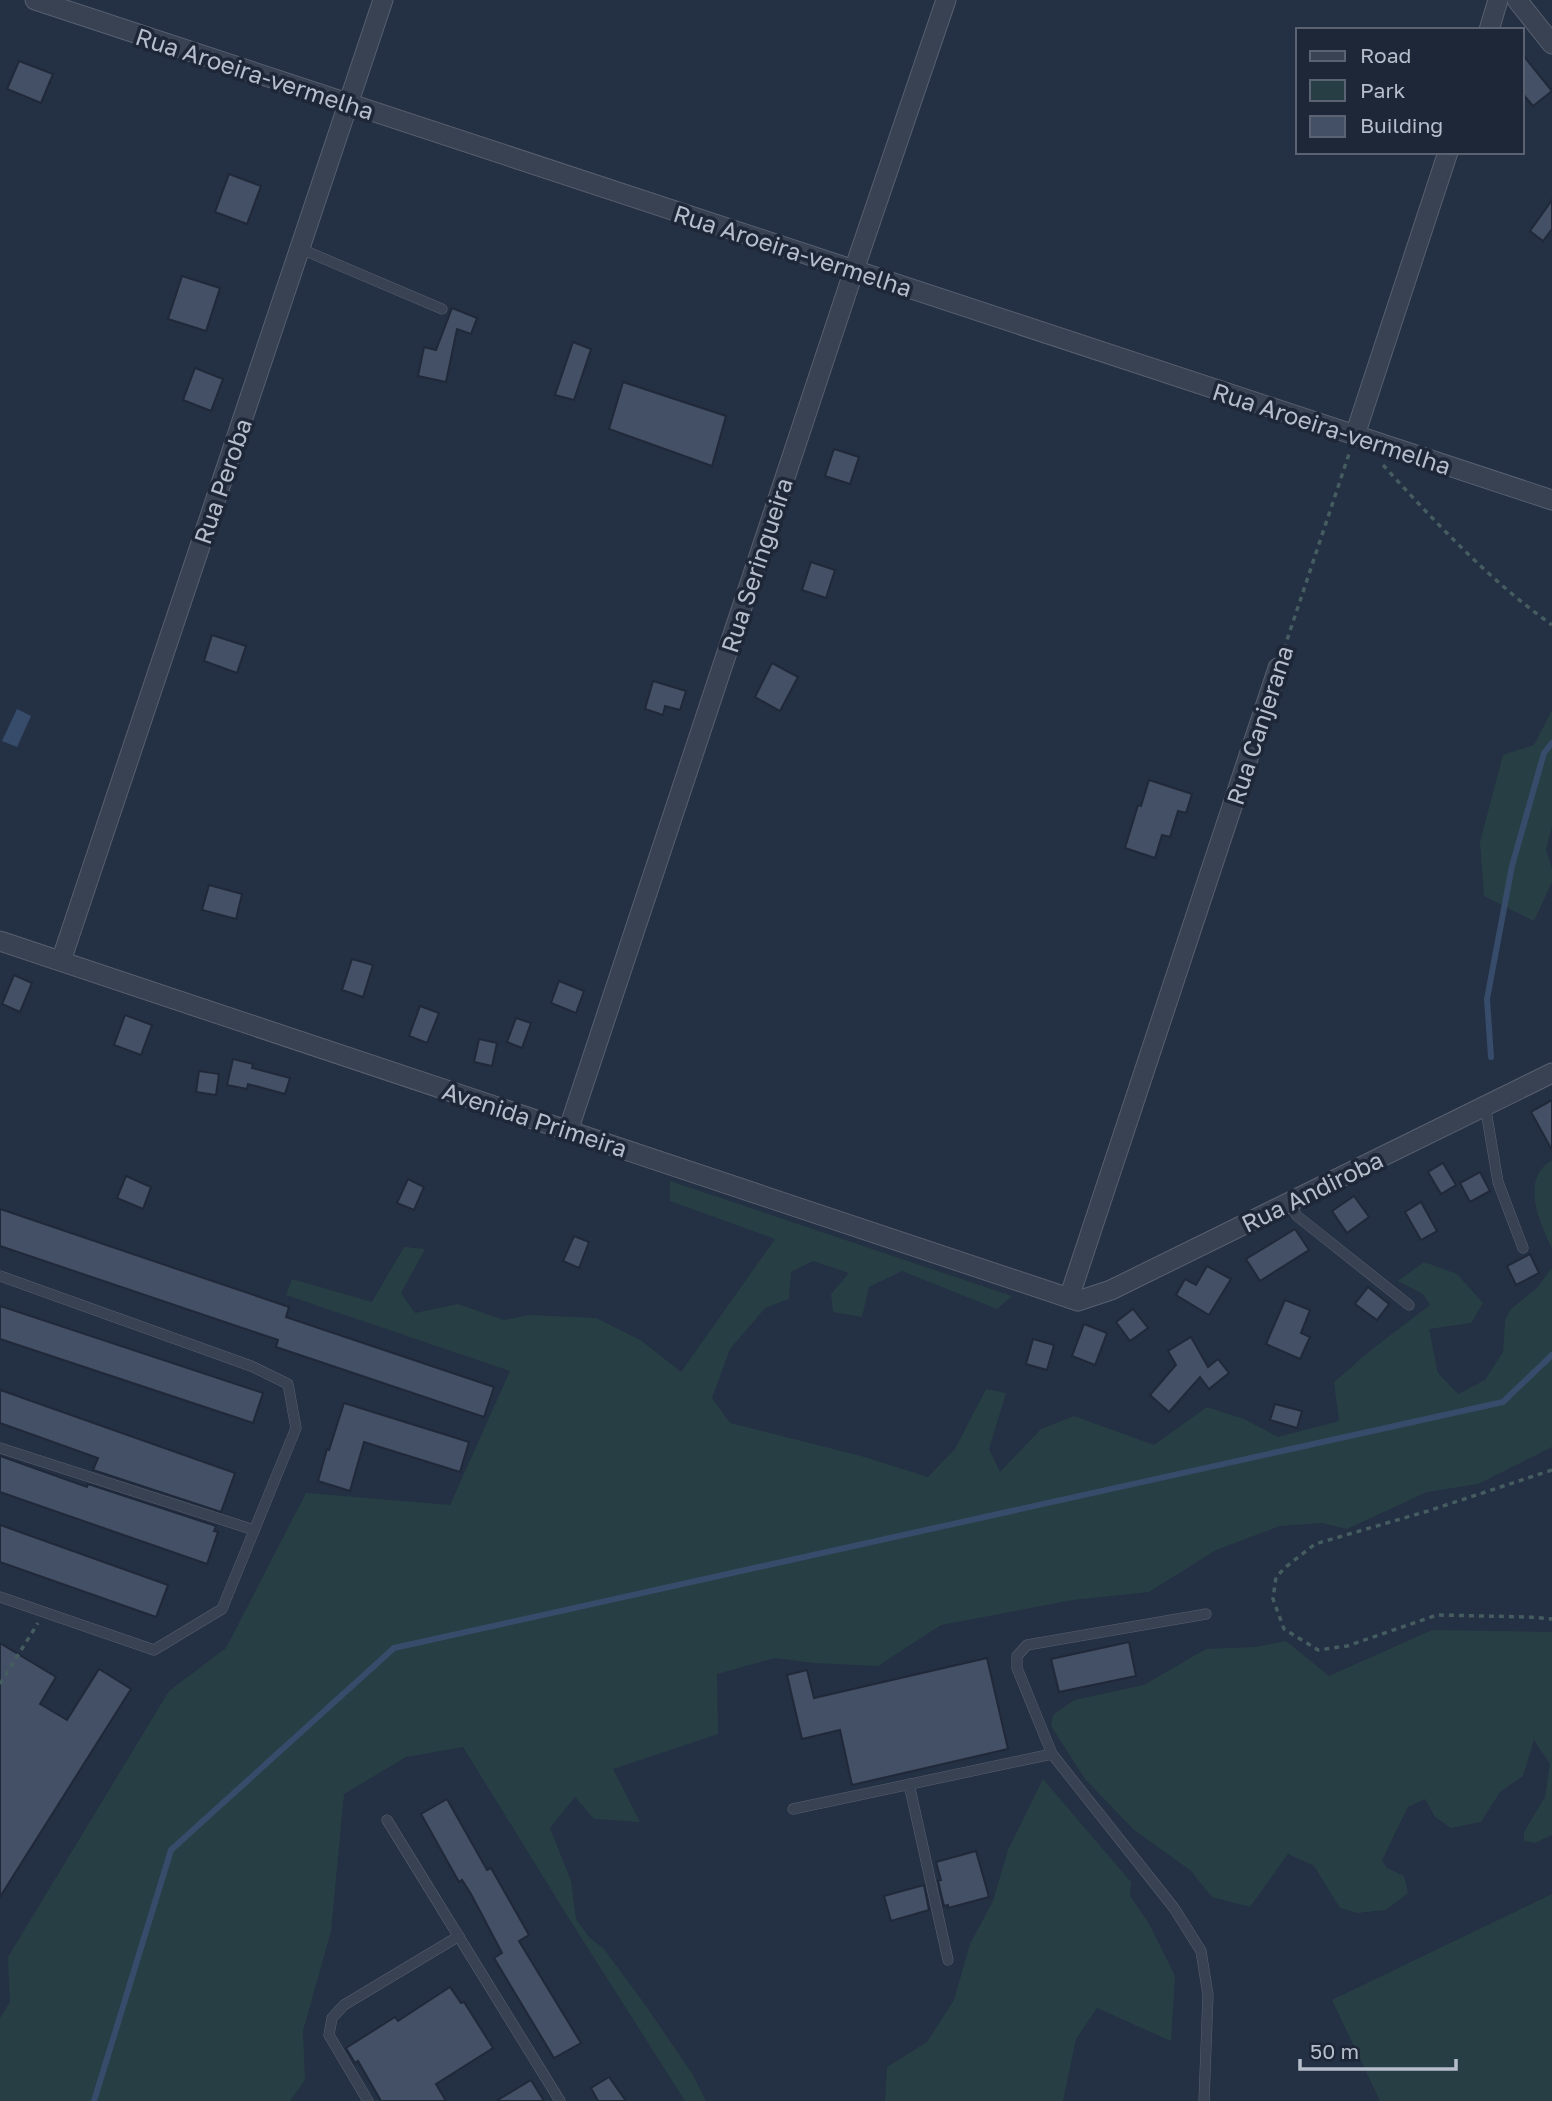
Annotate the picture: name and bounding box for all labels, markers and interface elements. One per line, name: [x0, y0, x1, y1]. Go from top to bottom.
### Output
street label: Rua Aroeira-vermelha: [132, 21, 378, 125]
legend: [1296, 28, 1524, 154]
text: Road: [1360, 42, 1411, 68]
text: Park: [1360, 77, 1406, 103]
text: Building: [1360, 112, 1443, 138]
street label: Rua Aroeira-vermelha: [670, 198, 916, 302]
street label: Rua Aroeira-vermelha: [1209, 376, 1455, 480]
street label: Rua Peroba: [187, 414, 257, 548]
street label: Rua Seringueira: [714, 474, 798, 656]
street label: Rua Canjerana: [1220, 642, 1298, 808]
street label: Avenida Primeira: [439, 1075, 631, 1163]
street label: Rua Andiroba: [1237, 1144, 1387, 1238]
scale bar: [1300, 2028, 1456, 2072]
text: 50 m: [1310, 2038, 1359, 2064]

